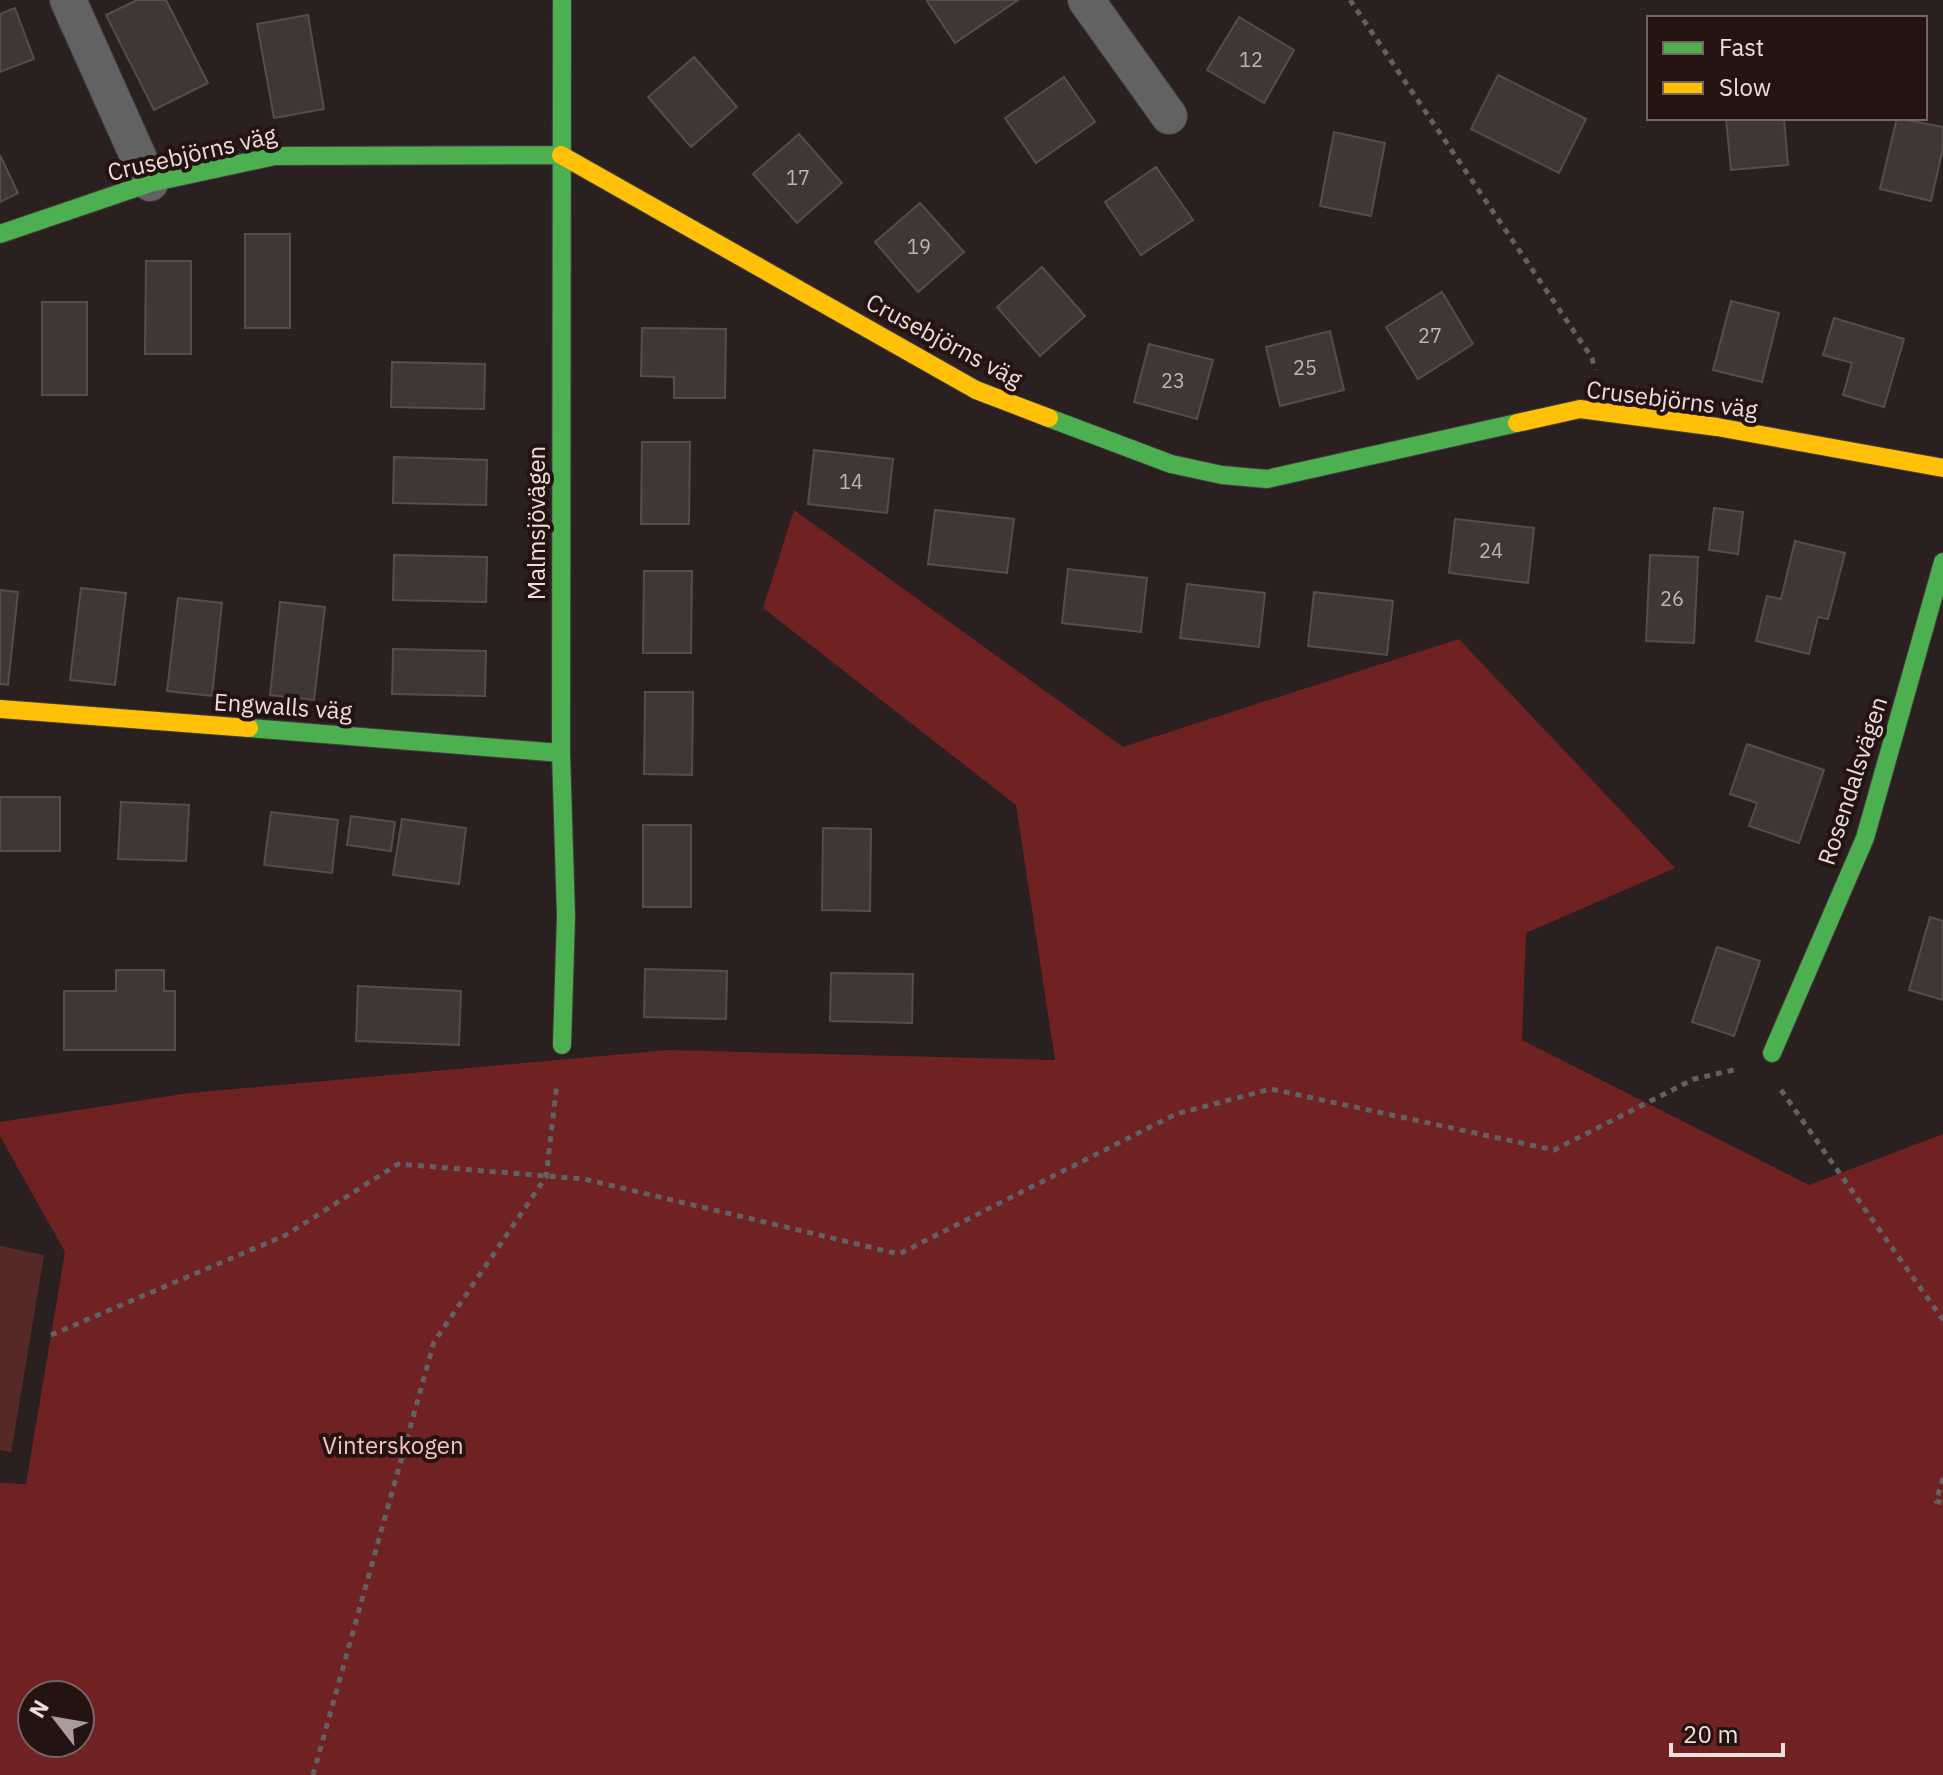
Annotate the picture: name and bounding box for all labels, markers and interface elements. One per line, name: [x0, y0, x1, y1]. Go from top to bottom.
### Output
legend: [1647, 16, 1927, 120]
text: Fast: [1719, 31, 1764, 63]
house number: 12: [1239, 46, 1263, 73]
text: Slow: [1719, 71, 1771, 103]
street label: Crusebjörns väg: [104, 118, 280, 188]
house number: 17: [786, 164, 810, 191]
house number: 19: [907, 233, 931, 260]
street label: Crusebjörns väg: [861, 286, 1028, 395]
house number: 27: [1418, 322, 1442, 349]
house number: 25: [1293, 354, 1317, 381]
house number: 23: [1161, 367, 1185, 394]
street label: Crusebjörns väg: [1585, 373, 1760, 425]
street label: Malmsjövägen: [520, 446, 552, 600]
house number: 14: [839, 468, 863, 495]
house number: 24: [1479, 537, 1503, 564]
house number: 26: [1660, 585, 1684, 612]
street label: Engwalls väg: [213, 685, 354, 727]
street label: Rosendalsvägen: [1810, 692, 1894, 869]
park label: Vinterskogen: [322, 1429, 464, 1461]
north arrow: [16, 1679, 96, 1759]
text: N: [22, 1694, 55, 1723]
scale bar: [1671, 1707, 1783, 1757]
text: 20 m: [1683, 1718, 1738, 1750]

